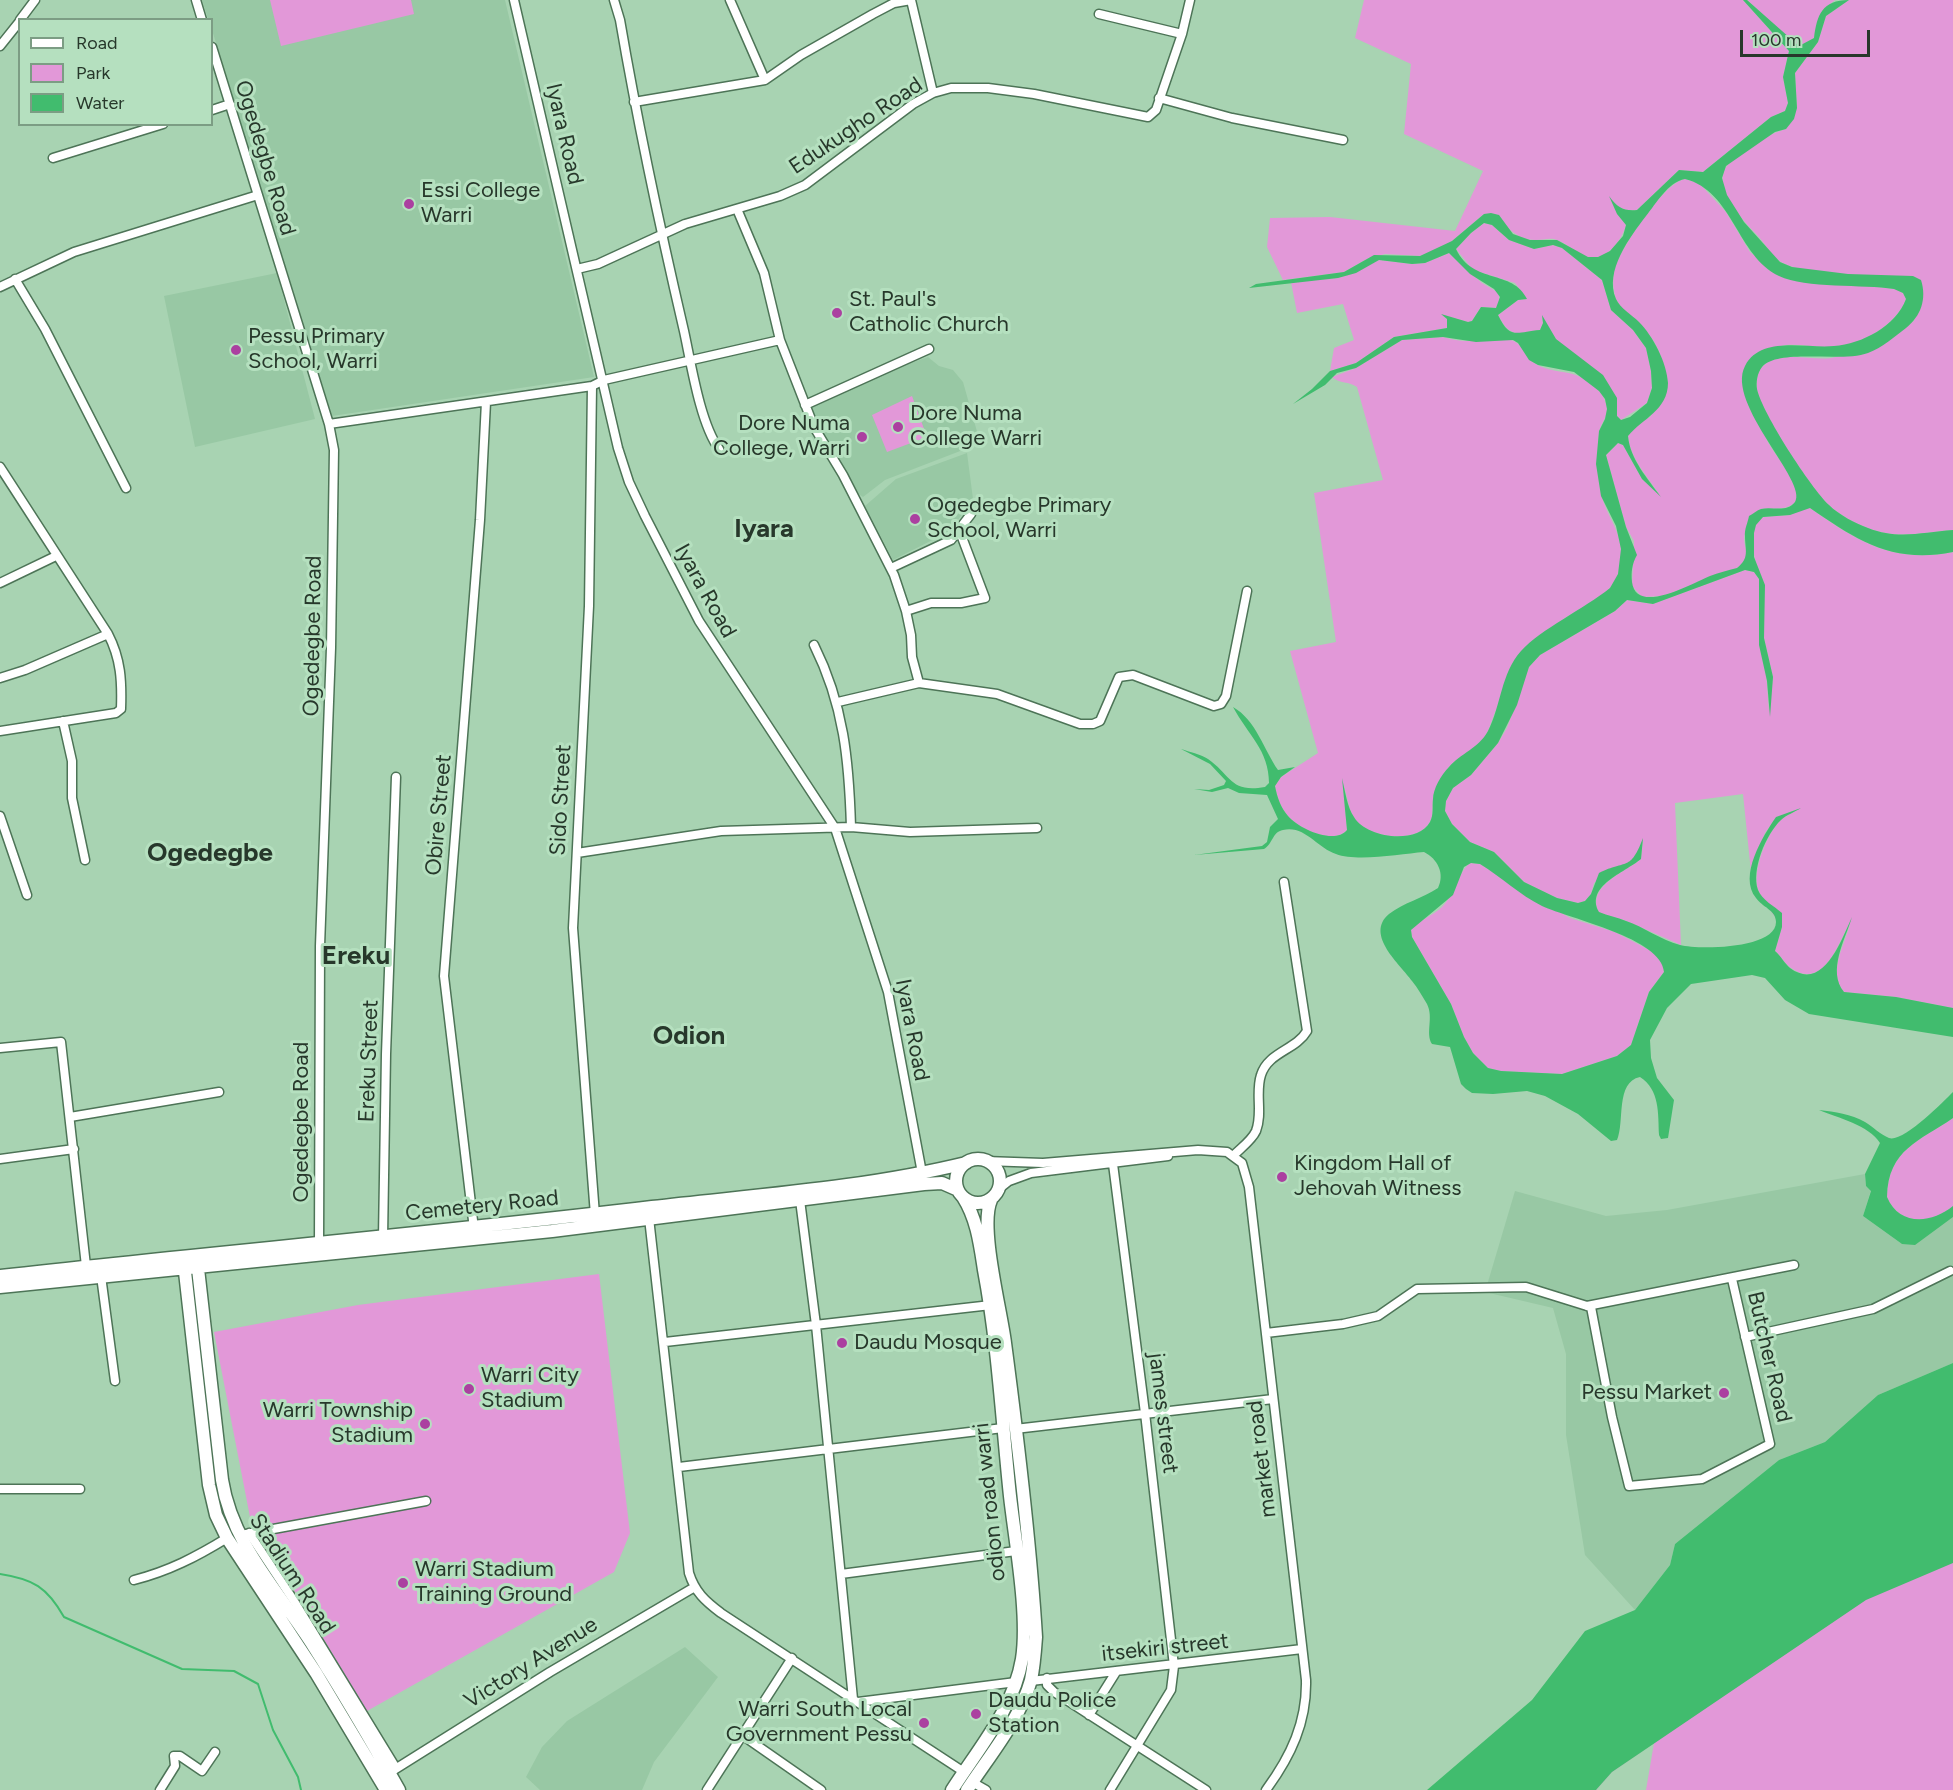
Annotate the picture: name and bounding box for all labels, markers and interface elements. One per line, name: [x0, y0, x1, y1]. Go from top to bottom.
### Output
legend: [18, 18, 213, 126]
scale bar: [1743, 18, 1874, 56]
text: 100 m: [1751, 29, 1801, 51]
text: Road: [76, 32, 117, 54]
text: Park: [76, 62, 110, 84]
street label: Edukugho Road: [784, 72, 928, 180]
street label: Ogedegbe Road: [229, 77, 301, 239]
street label: Iyara Road: [540, 81, 588, 187]
text: Water: [76, 92, 124, 114]
place label: Essi College Warri: [421, 178, 540, 230]
marker: Essi College Warri: [402, 197, 416, 211]
place label: St. Paul's Catholic Church: [849, 287, 1009, 338]
marker: St. Paul's Catholic Church: [830, 306, 844, 320]
place label: Pessu Primary School, Warri: [248, 324, 385, 376]
marker: Pessu Primary School, Warri: [229, 343, 243, 357]
place label: Dore Numa College Warri: [910, 401, 1042, 452]
place label: Dore Numa College, Warri: [713, 411, 850, 463]
marker: Dore Numa College Warri: [891, 420, 905, 434]
marker: Dore Numa College, Warri: [855, 430, 869, 444]
place label: Ogedegbe Primary School, Warri: [927, 493, 1111, 544]
marker: Ogedegbe Primary School, Warri: [908, 512, 922, 526]
district label: Iyara: [734, 513, 794, 545]
street label: Iyara Road: [668, 539, 742, 643]
street label: Ogedegbe Road: [298, 555, 328, 717]
street label: Sido Street: [545, 744, 577, 856]
street label: Obire Street: [421, 753, 457, 877]
district label: Ogedegbe: [147, 837, 273, 869]
district label: Ereku: [322, 940, 390, 972]
street label: Iyara Road: [889, 977, 935, 1083]
street label: Ereku Street: [354, 999, 384, 1123]
district label: Odion: [653, 1020, 725, 1052]
street label: Ogedegbe Road: [289, 1042, 315, 1202]
place label: Kingdom Hall of Jehovah Witness: [1294, 1151, 1462, 1202]
marker: Kingdom Hall of Jehovah Witness: [1275, 1170, 1289, 1184]
street label: Cemetery Road: [404, 1185, 560, 1227]
street label: Butcher Road: [1741, 1289, 1797, 1425]
place label: Daudu Mosque: [854, 1330, 1002, 1356]
marker: Daudu Mosque: [835, 1336, 849, 1350]
street label: james street: [1142, 1351, 1184, 1475]
place label: Warri City Stadium: [481, 1363, 579, 1414]
place label: Pessu Market: [1581, 1380, 1712, 1406]
marker: Warri City Stadium: [462, 1382, 476, 1396]
marker: Pessu Market: [1717, 1386, 1731, 1400]
place label: Warri Township Stadium: [263, 1398, 413, 1450]
street label: market road: [1242, 1399, 1282, 1519]
marker: Warri Township Stadium: [418, 1417, 432, 1431]
street label: odion road warri: [969, 1421, 1011, 1583]
street label: Stadium Road: [243, 1509, 341, 1639]
place label: Warri Stadium Training Ground: [415, 1557, 572, 1609]
marker: Warri Stadium Training Ground: [396, 1576, 410, 1590]
street label: Victory Avenue: [460, 1612, 602, 1714]
street label: itsekiri street: [1100, 1628, 1230, 1668]
place label: Daudu Police Station: [988, 1688, 1116, 1740]
place label: Warri South Local Government Pessu: [726, 1697, 912, 1748]
marker: Daudu Police Station: [969, 1707, 983, 1721]
marker: Warri South Local Government Pessu: [917, 1716, 931, 1730]

